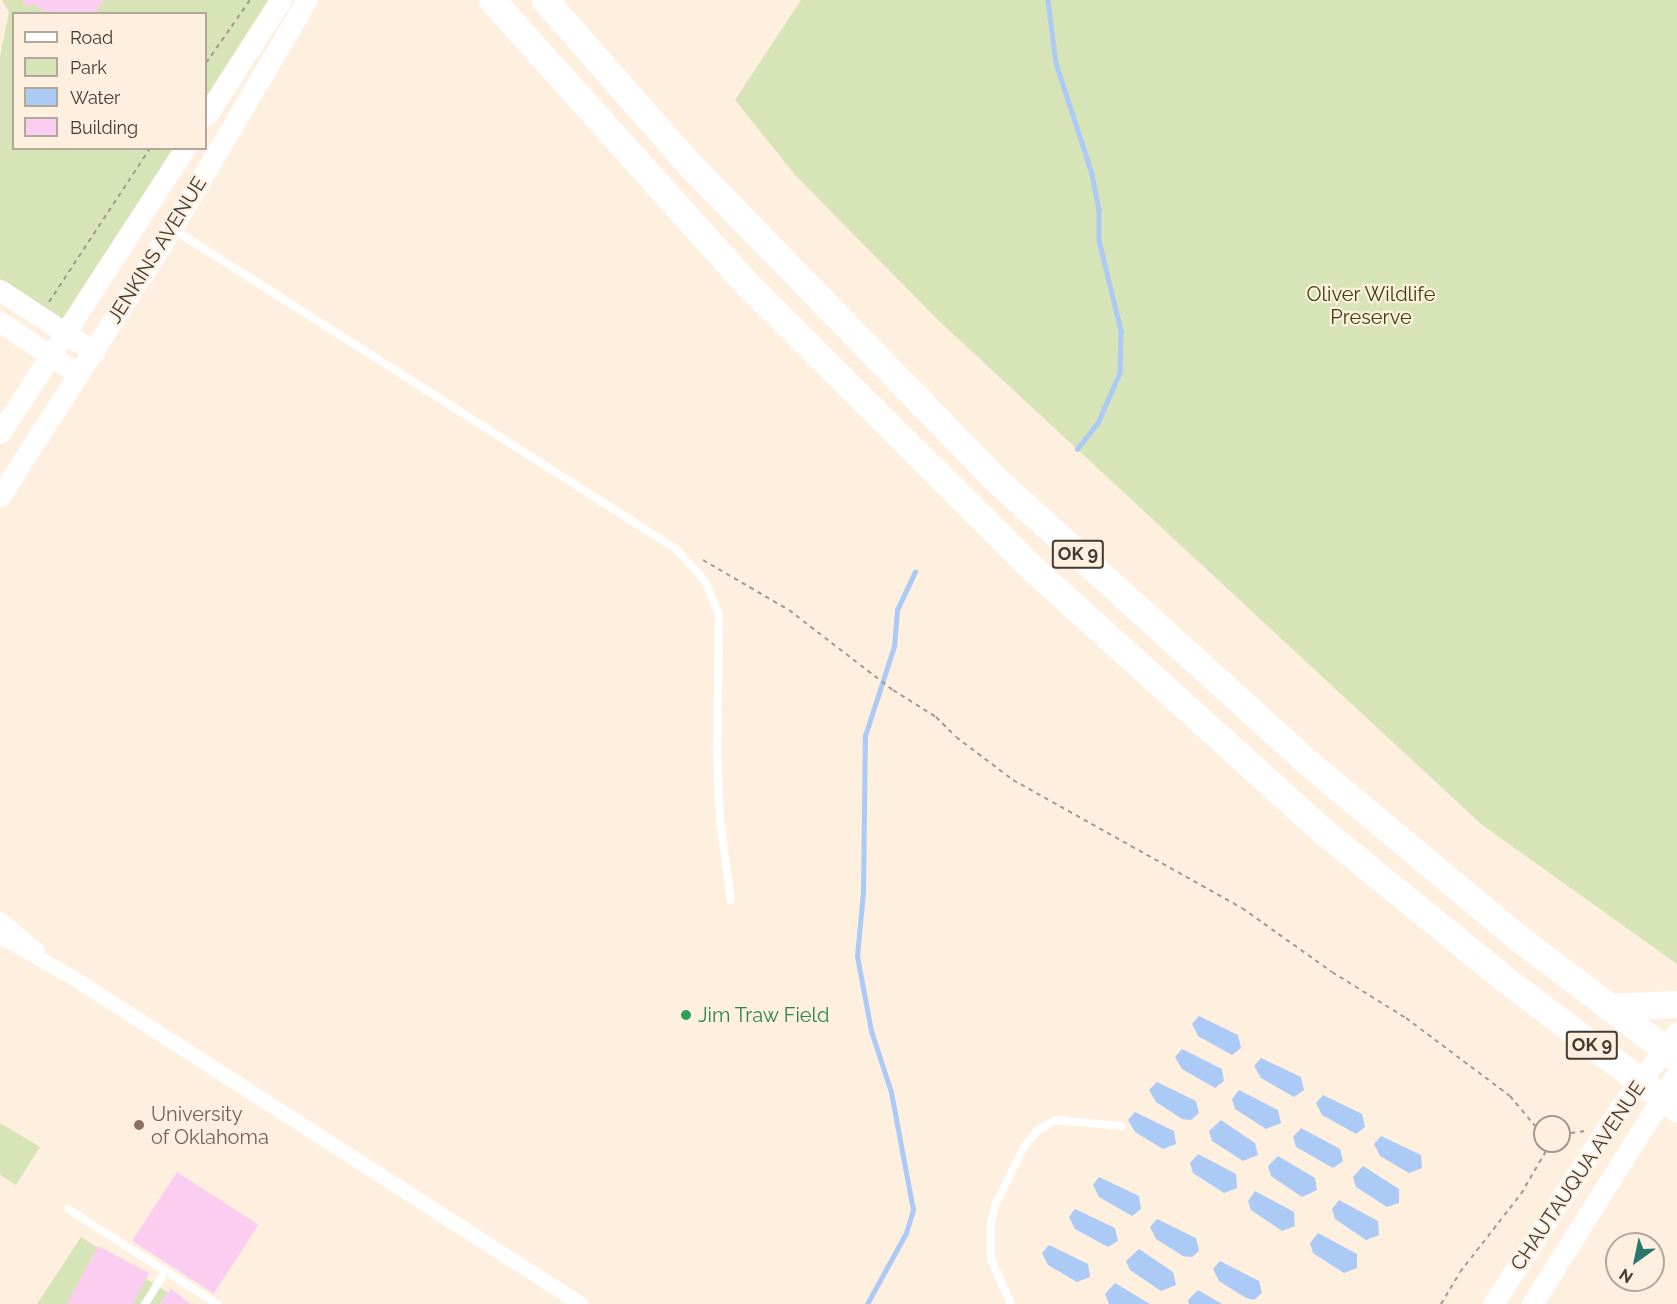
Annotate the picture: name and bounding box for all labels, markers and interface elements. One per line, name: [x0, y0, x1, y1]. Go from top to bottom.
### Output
legend: [12, 12, 207, 150]
text: Road: [70, 27, 113, 48]
text: Park: [70, 57, 107, 78]
text: Water: [70, 87, 120, 108]
text: Building: [70, 117, 138, 138]
street label: JENKINS AVENUE: [102, 172, 212, 328]
park label: Oliver Wildlife Preserve: [1306, 282, 1436, 329]
road number: OK 9: [1051, 539, 1105, 569]
place label: Jim Traw Field: [698, 1003, 831, 1027]
marker: Jim Traw Field: [679, 1008, 693, 1022]
road number: OK 9: [1565, 1030, 1619, 1060]
street label: CHAUTAUQUA AVENUE: [1505, 1076, 1651, 1276]
place label: University of Oklahoma: [151, 1102, 269, 1149]
marker: University of Oklahoma: [132, 1118, 146, 1132]
north arrow: [1605, 1232, 1665, 1292]

